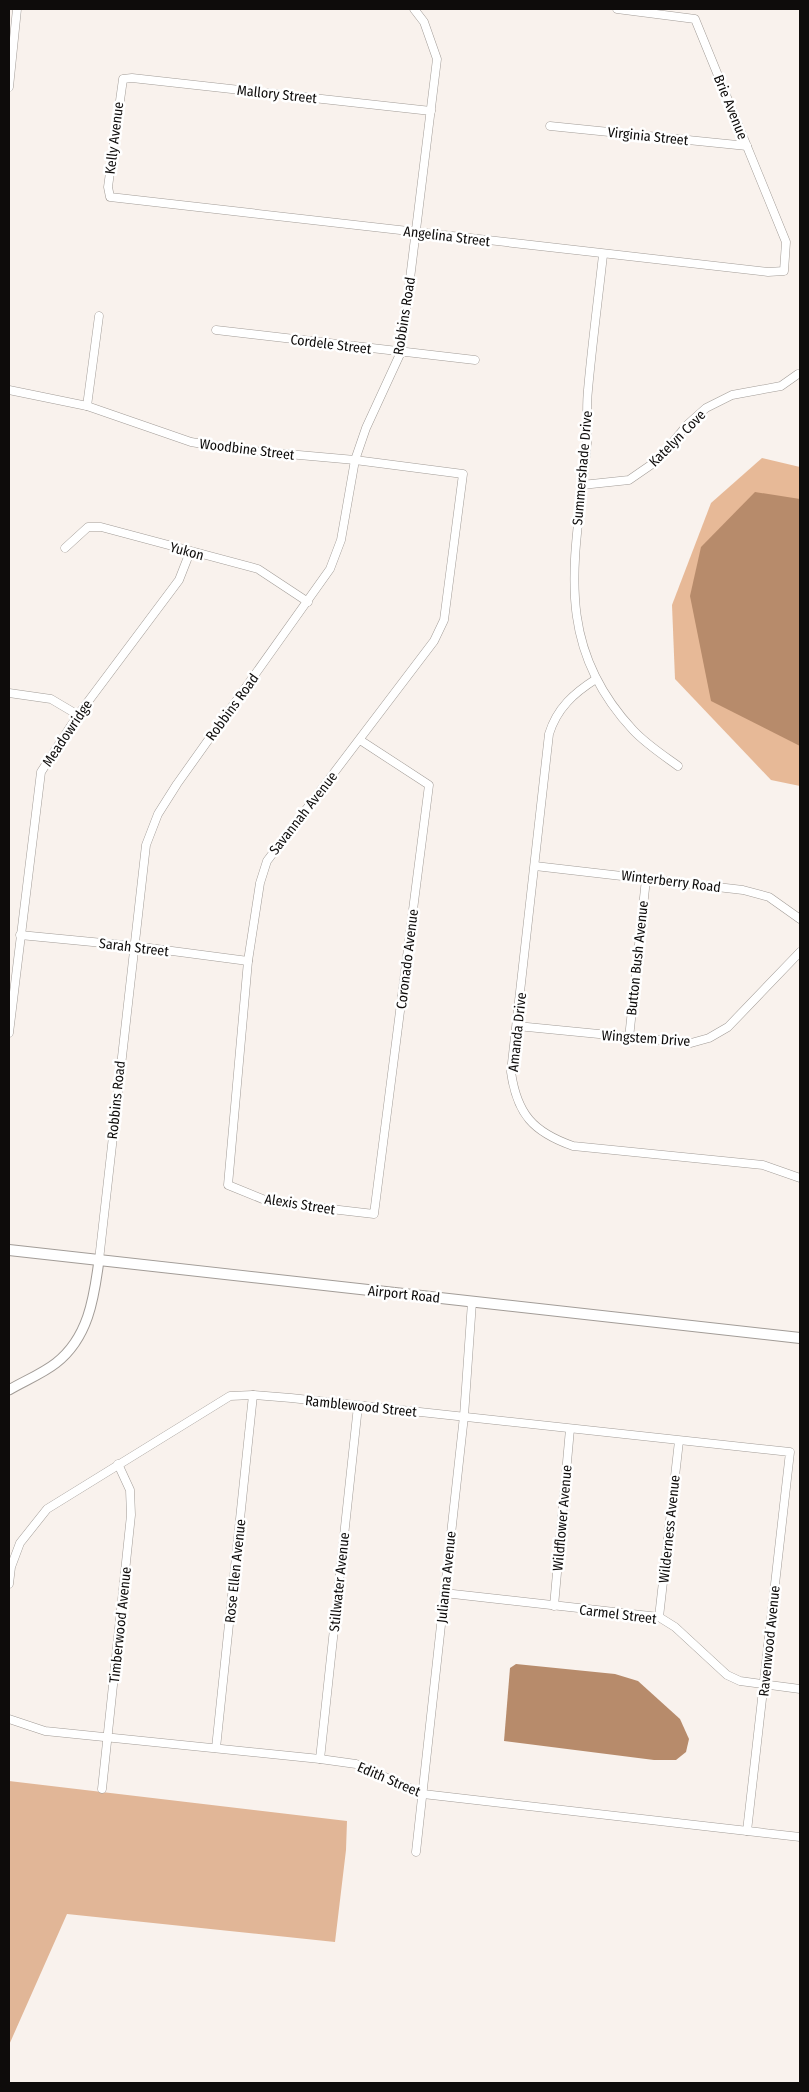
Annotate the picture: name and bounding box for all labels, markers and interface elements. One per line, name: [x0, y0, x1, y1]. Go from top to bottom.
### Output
street label: Brie Avenue: [710, 72, 751, 142]
street label: Mallory Street: [236, 82, 318, 107]
street label: Kelly Avenue: [102, 101, 127, 175]
street label: Virginia Street: [607, 124, 689, 149]
street label: Angelina Street: [403, 223, 492, 250]
street label: Robbins Road: [390, 276, 419, 356]
street label: Cordele Street: [290, 331, 373, 358]
street label: Katelyn Cove: [645, 406, 709, 470]
street label: Summershade Drive: [569, 410, 596, 526]
street label: Woodbine Street: [198, 435, 296, 464]
street label: Yukon: [168, 539, 206, 564]
street label: Robbins Road: [202, 670, 262, 744]
street label: Meadowridge: [39, 697, 96, 770]
street label: Savannah Avenue: [266, 768, 341, 858]
street label: Winterberry Road: [620, 867, 722, 896]
street label: Button Bush Avenue: [623, 900, 652, 1016]
street label: Coronado Avenue: [393, 908, 422, 1010]
street label: Sarah Street: [98, 935, 170, 960]
street label: Amanda Drive: [505, 991, 530, 1073]
street label: Wingstem Drive: [601, 1027, 691, 1050]
street label: Robbins Road: [104, 1060, 129, 1140]
street label: Alexis Street: [263, 1191, 337, 1219]
street label: Airport Road: [367, 1282, 441, 1307]
street label: Ramblewood Street: [304, 1392, 418, 1421]
street label: Wildflower Avenue: [549, 1464, 576, 1572]
street label: Wilderness Avenue: [655, 1474, 684, 1584]
street label: Rose Ellen Avenue: [222, 1518, 249, 1624]
street label: Julianna Avenue: [433, 1530, 460, 1624]
street label: Stillwater Avenue: [326, 1531, 353, 1633]
street label: Timberwood Avenue: [106, 1566, 135, 1684]
street label: Ravenwood Avenue: [755, 1585, 784, 1697]
street label: Carmel Street: [578, 1601, 658, 1628]
street label: Edith Street: [355, 1759, 423, 1801]

